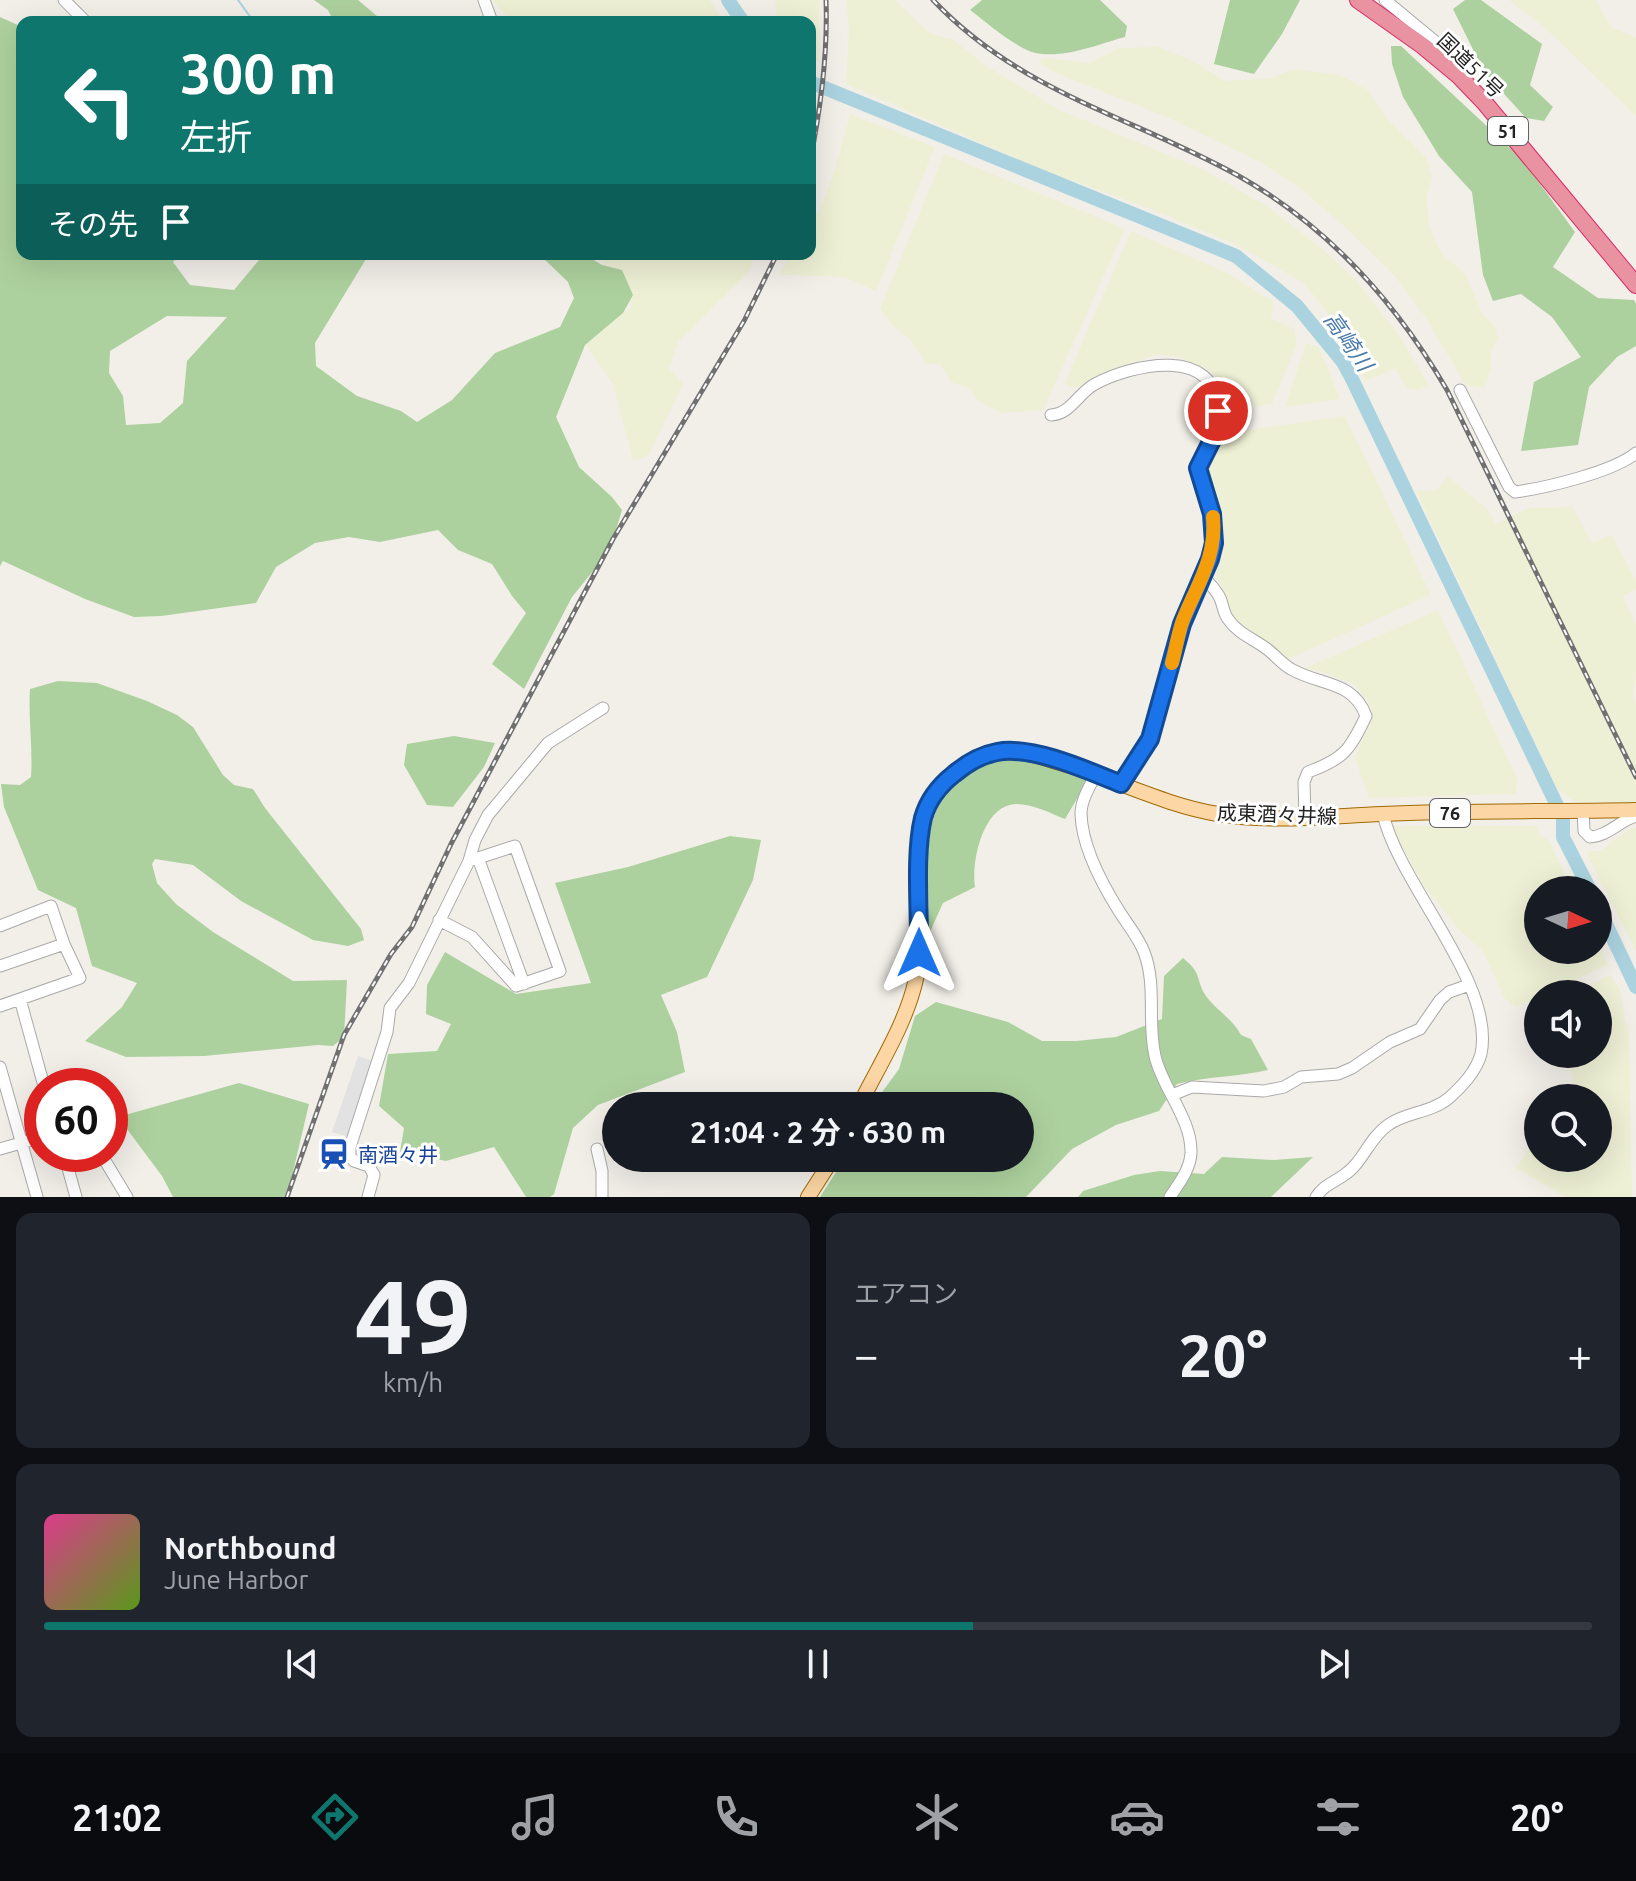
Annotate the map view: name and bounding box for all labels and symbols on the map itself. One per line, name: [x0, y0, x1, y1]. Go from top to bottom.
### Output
street label: 国道51号: [1433, 28, 1509, 102]
road number: 51: [1488, 117, 1528, 145]
water label: 高崎川: [1320, 307, 1379, 377]
pin: [1184, 377, 1252, 445]
road number: 76: [1430, 799, 1470, 827]
street label: 成東酒々井線: [1217, 800, 1337, 828]
north arrow: [1524, 876, 1612, 964]
position arrow: [877, 911, 961, 995]
speed limit sign: 60: [24, 1068, 128, 1172]
station icon: 南酒々井: [317, 1137, 351, 1171]
place label: 南酒々井: [358, 1143, 438, 1166]

